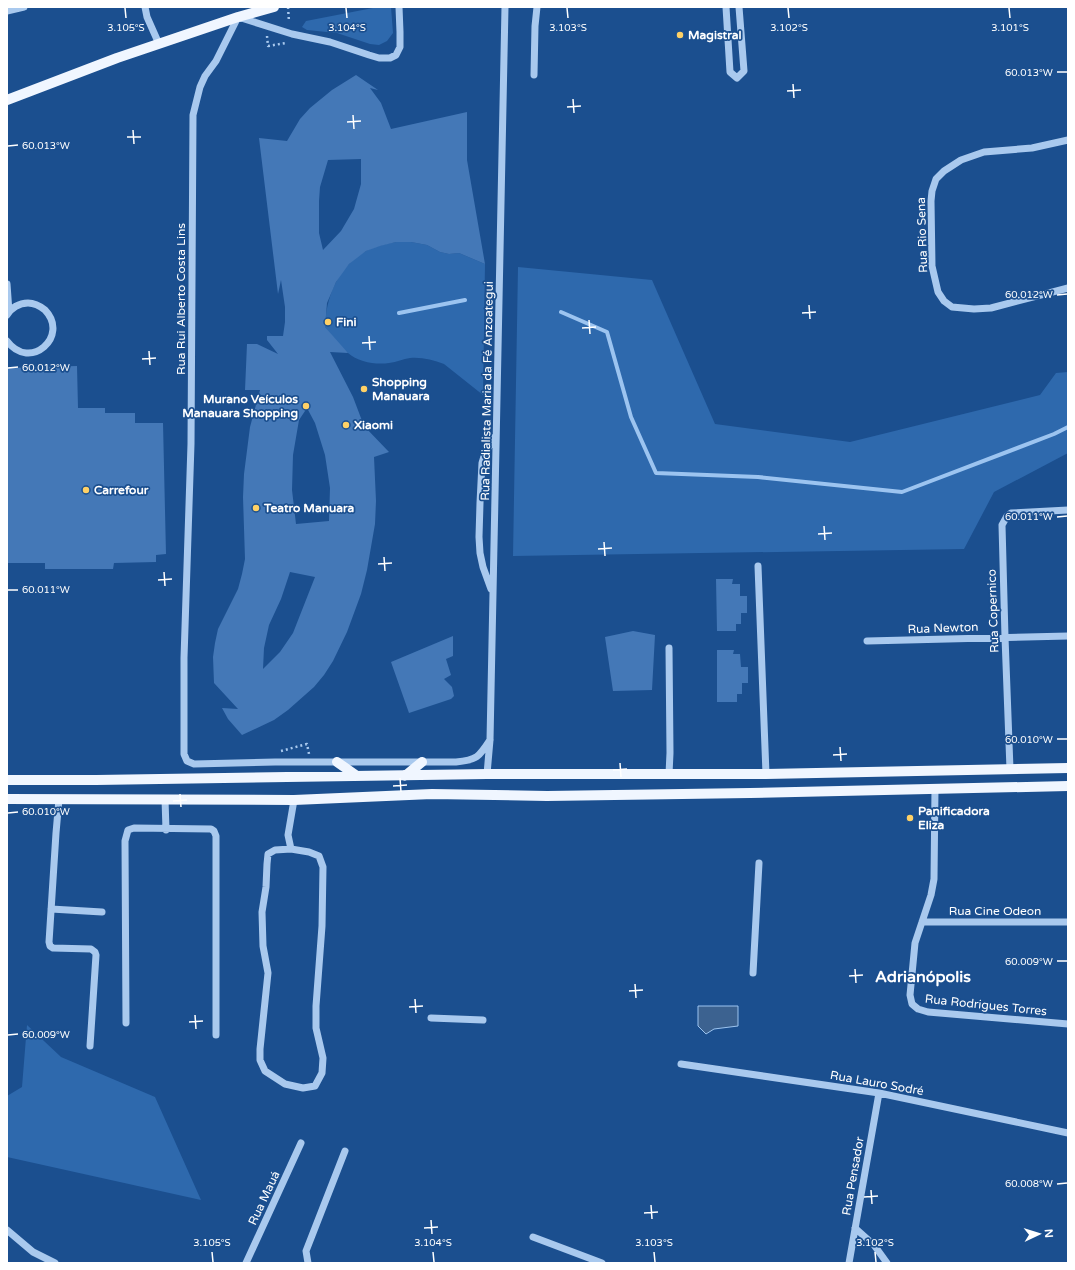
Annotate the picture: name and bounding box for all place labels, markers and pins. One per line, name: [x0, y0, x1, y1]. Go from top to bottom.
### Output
place label: Magistral: [688, 28, 742, 43]
marker: Magistral: [675, 30, 685, 40]
place label: Fini: [336, 315, 356, 329]
marker: Fini: [323, 317, 333, 327]
place label: Shopping Manauara: [372, 375, 430, 403]
marker: Shopping Manauara: [359, 384, 369, 394]
place label: Murano Veículos Manauara Shopping: [182, 392, 298, 421]
marker: Murano Veículos Manauara Shopping: [301, 401, 311, 411]
place label: Xiaomi: [354, 418, 393, 432]
marker: Xiaomi: [341, 420, 351, 430]
place label: Carrefour: [94, 483, 149, 497]
marker: Carrefour: [81, 485, 91, 495]
place label: Teatro Manuara: [263, 501, 355, 515]
marker: Teatro Manuara: [251, 503, 261, 513]
place label: Panificadora Eliza: [918, 804, 990, 832]
marker: Panificadora Eliza: [905, 813, 915, 823]

